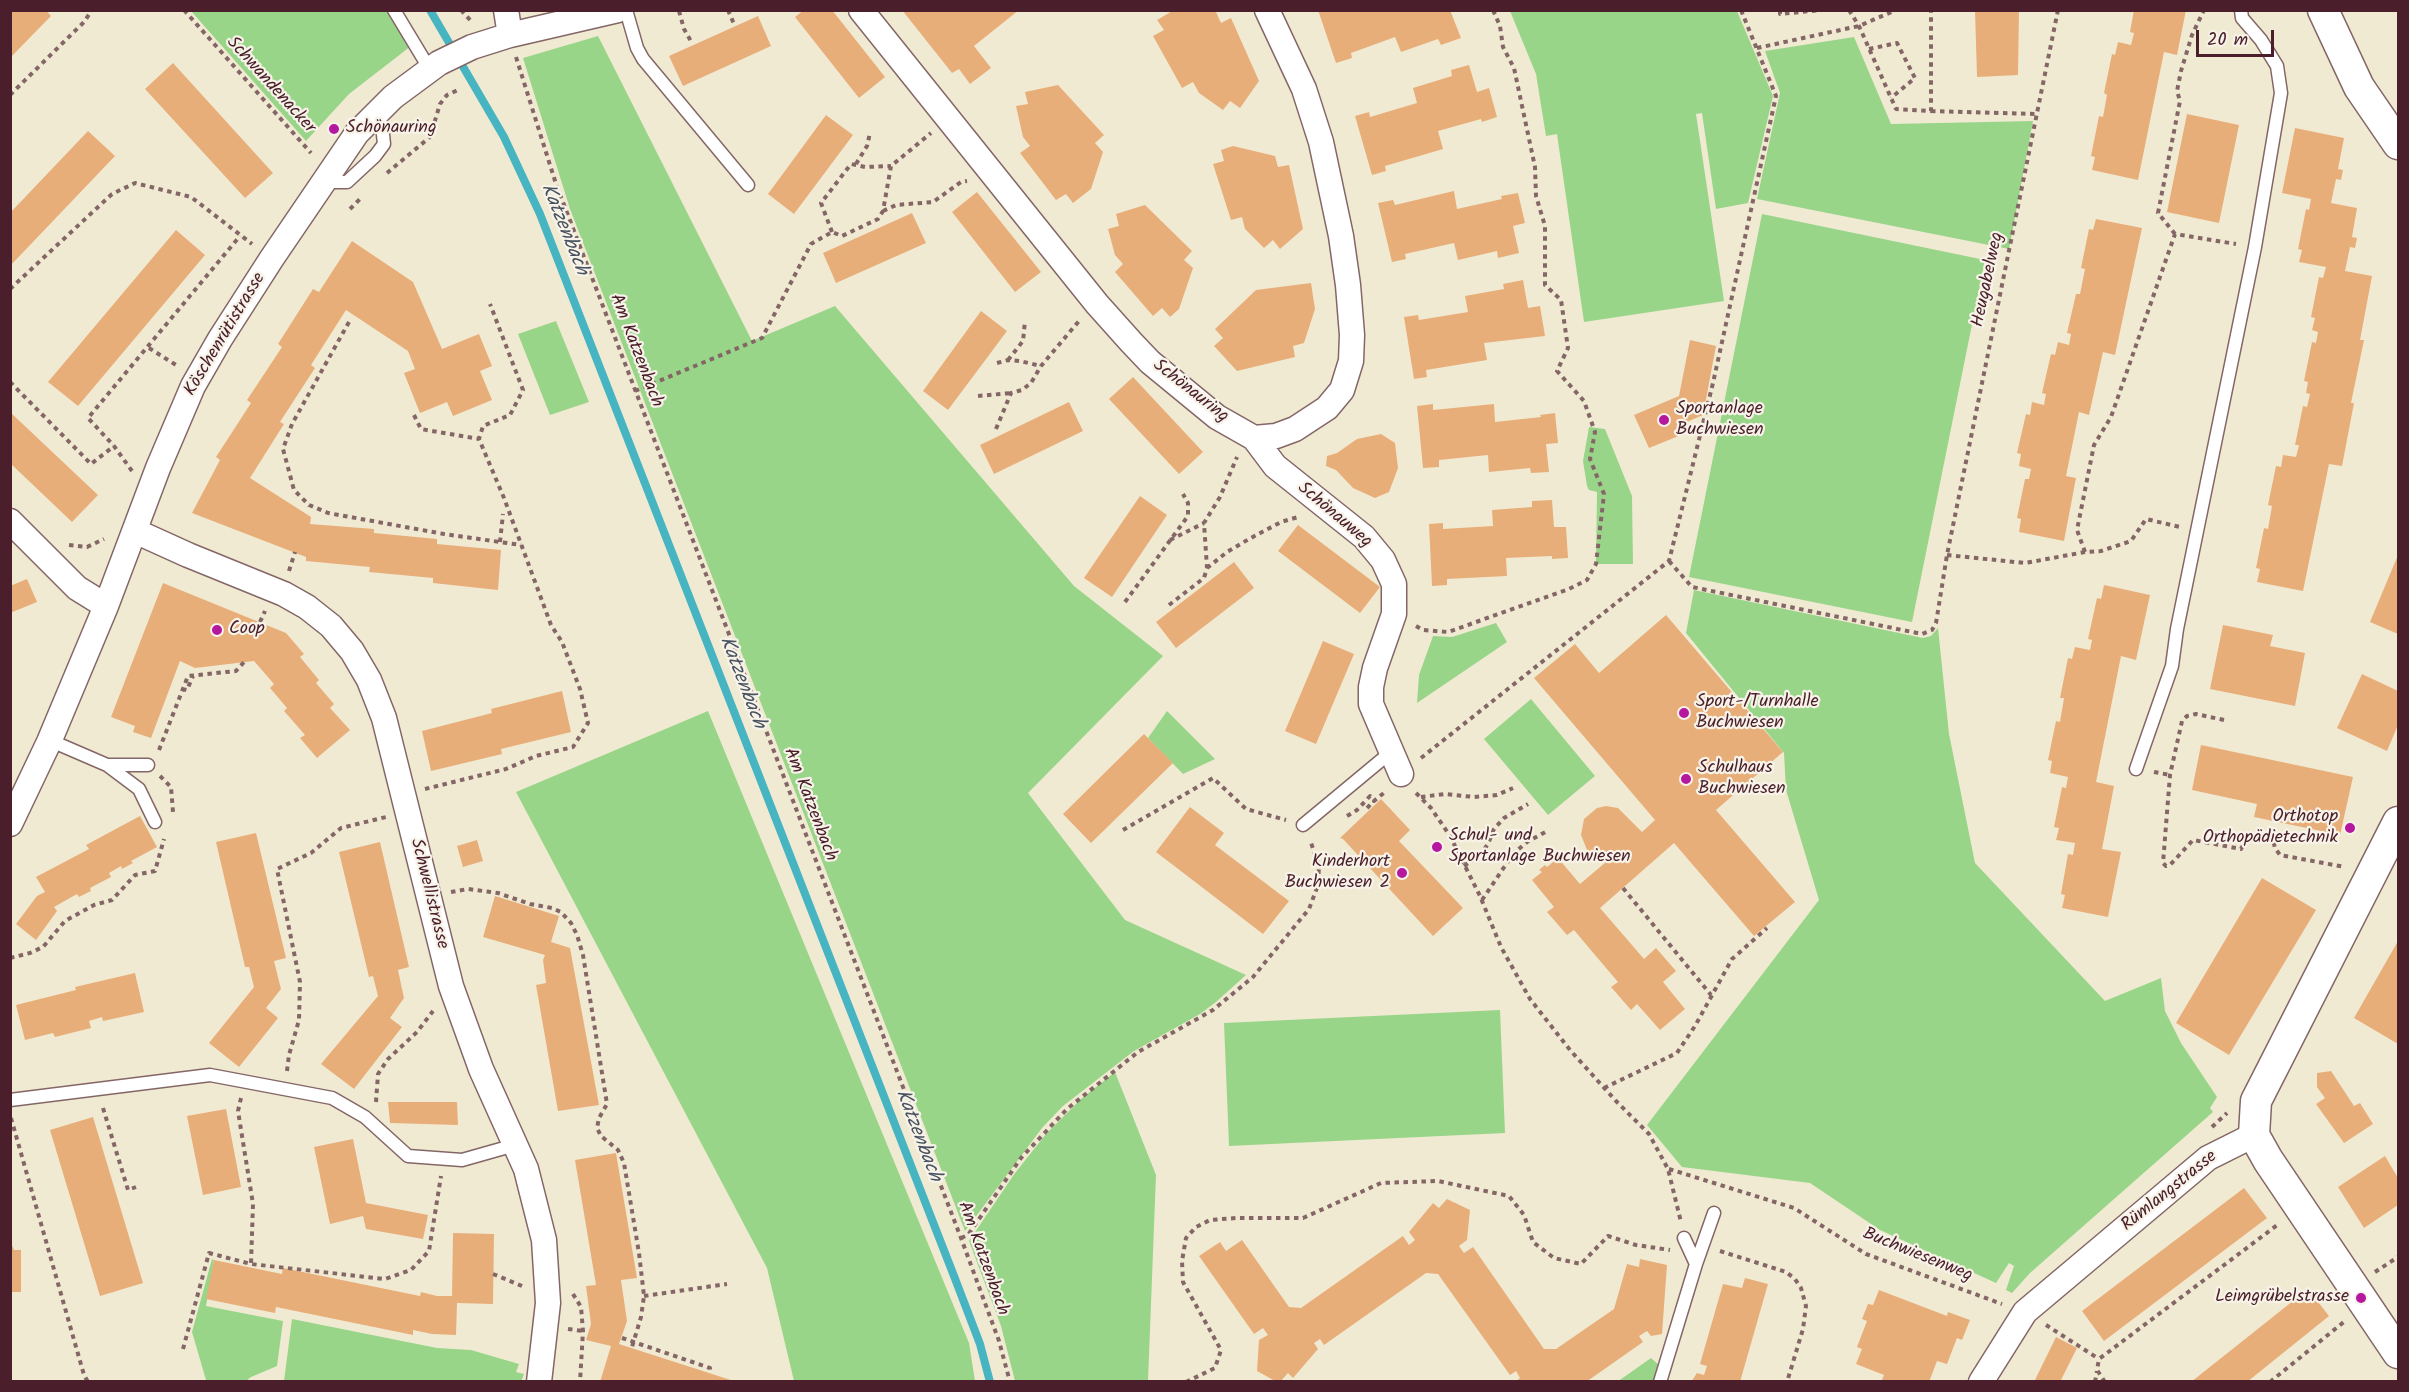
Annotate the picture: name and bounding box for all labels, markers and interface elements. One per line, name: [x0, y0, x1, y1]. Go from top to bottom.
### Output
scale bar: [2199, 18, 2277, 56]
text: 20 m: [2207, 26, 2248, 55]
street label: Schwandenacker: [221, 33, 319, 139]
place label: Schönauring: [346, 118, 436, 140]
marker: Schönauring: [327, 122, 341, 136]
water label: Katzenbach: [534, 181, 592, 279]
street label: Heugabelweg: [1968, 231, 2010, 329]
street label: Köschenrütistrasse: [181, 269, 271, 401]
street label: Am Katzenbach: [603, 291, 667, 411]
street label: Schönauring: [1148, 356, 1232, 428]
place label: Sportanlage Buchwiesen: [1676, 399, 1764, 442]
marker: Sportanlage Buchwiesen: [1657, 413, 1671, 427]
street label: Schönauweg: [1292, 479, 1376, 553]
place label: Coop: [229, 619, 265, 641]
marker: Coop: [210, 623, 224, 637]
water label: Katzenbach: [712, 633, 770, 733]
place label: Sport-/Turnhalle Buchwiesen: [1696, 692, 1819, 734]
marker: Sport-/Turnhalle Buchwiesen: [1677, 706, 1691, 720]
street label: Am Katzenbach: [777, 745, 841, 865]
place label: Schulhaus Buchwiesen: [1698, 758, 1786, 800]
marker: Schulhaus Buchwiesen: [1679, 772, 1693, 786]
place label: Orthotop Orthopädietechnik: [2203, 807, 2338, 850]
marker: Orthotop Orthopädietechnik: [2343, 821, 2357, 835]
place label: Schul- und Sportanlage Buchwiesen: [1449, 826, 1631, 868]
street label: Schwellistrasse: [404, 837, 452, 951]
marker: Schul- und Sportanlage Buchwiesen: [1430, 840, 1444, 854]
place label: Kinderhort Buchwiesen 2: [1285, 852, 1390, 894]
marker: Kinderhort Buchwiesen 2: [1395, 866, 1409, 880]
water label: Katzenbach: [888, 1086, 946, 1186]
street label: Rümlangstrasse: [2118, 1147, 2222, 1237]
street label: Am Katzenbach: [951, 1199, 1013, 1319]
street label: Buchwiesenweg: [1859, 1224, 1975, 1288]
place label: Leimgrübelstrasse: [2215, 1287, 2349, 1309]
marker: Leimgrübelstrasse: [2354, 1291, 2368, 1305]

